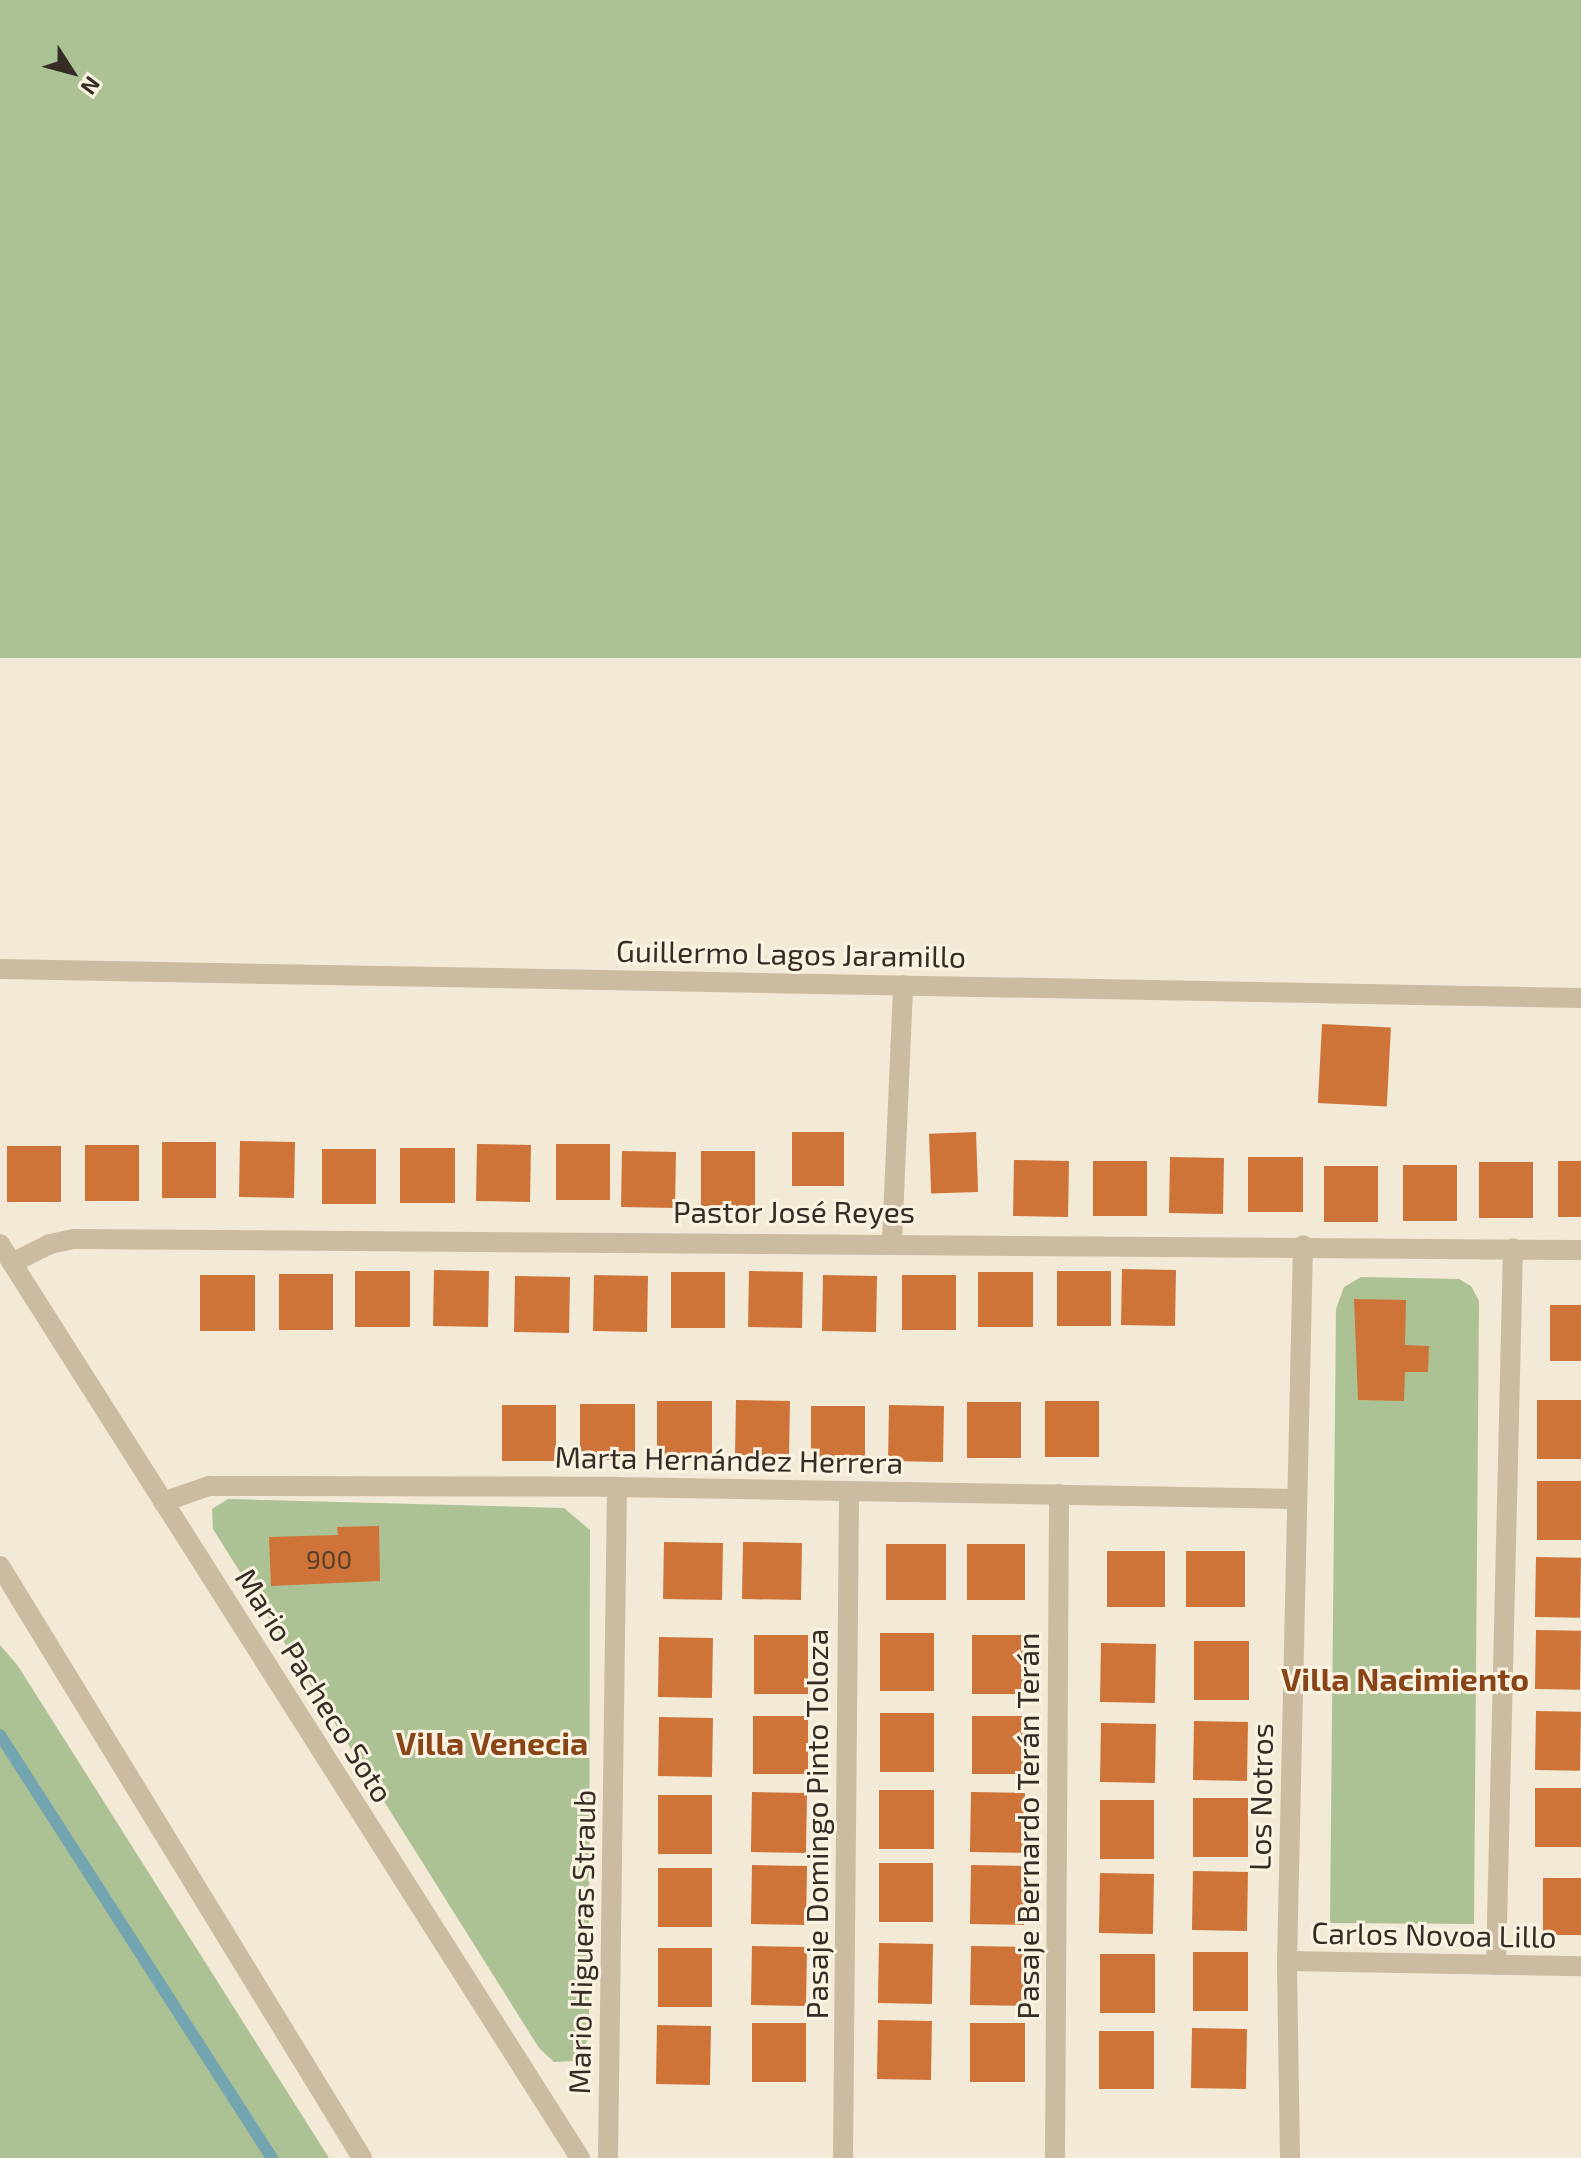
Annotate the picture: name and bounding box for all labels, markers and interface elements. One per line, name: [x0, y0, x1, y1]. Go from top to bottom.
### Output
north arrow: [32, 32, 112, 112]
text: N: [76, 72, 107, 100]
street label: Guillermo Lagos Jaramillo: [615, 932, 967, 974]
street label: Pastor José Reyes: [672, 1193, 916, 1229]
street label: Marta Hernández Herrera: [554, 1438, 904, 1480]
house number: 900: [306, 1543, 352, 1575]
street label: Mario Pacheco Soto: [229, 1562, 401, 1808]
street label: Pasaje Domingo Pinto Toloza: [798, 1628, 834, 2020]
street label: Pasaje Bernardo Terán Terán: [1009, 1632, 1045, 2020]
district label: Villa Nacimiento: [1281, 1659, 1529, 1697]
district label: Villa Venecia: [395, 1723, 589, 1761]
street label: Los Notros: [1241, 1723, 1279, 1871]
street label: Mario Higueras Straub: [560, 1789, 602, 2095]
street label: Carlos Novoa Lillo: [1311, 1914, 1557, 1954]

